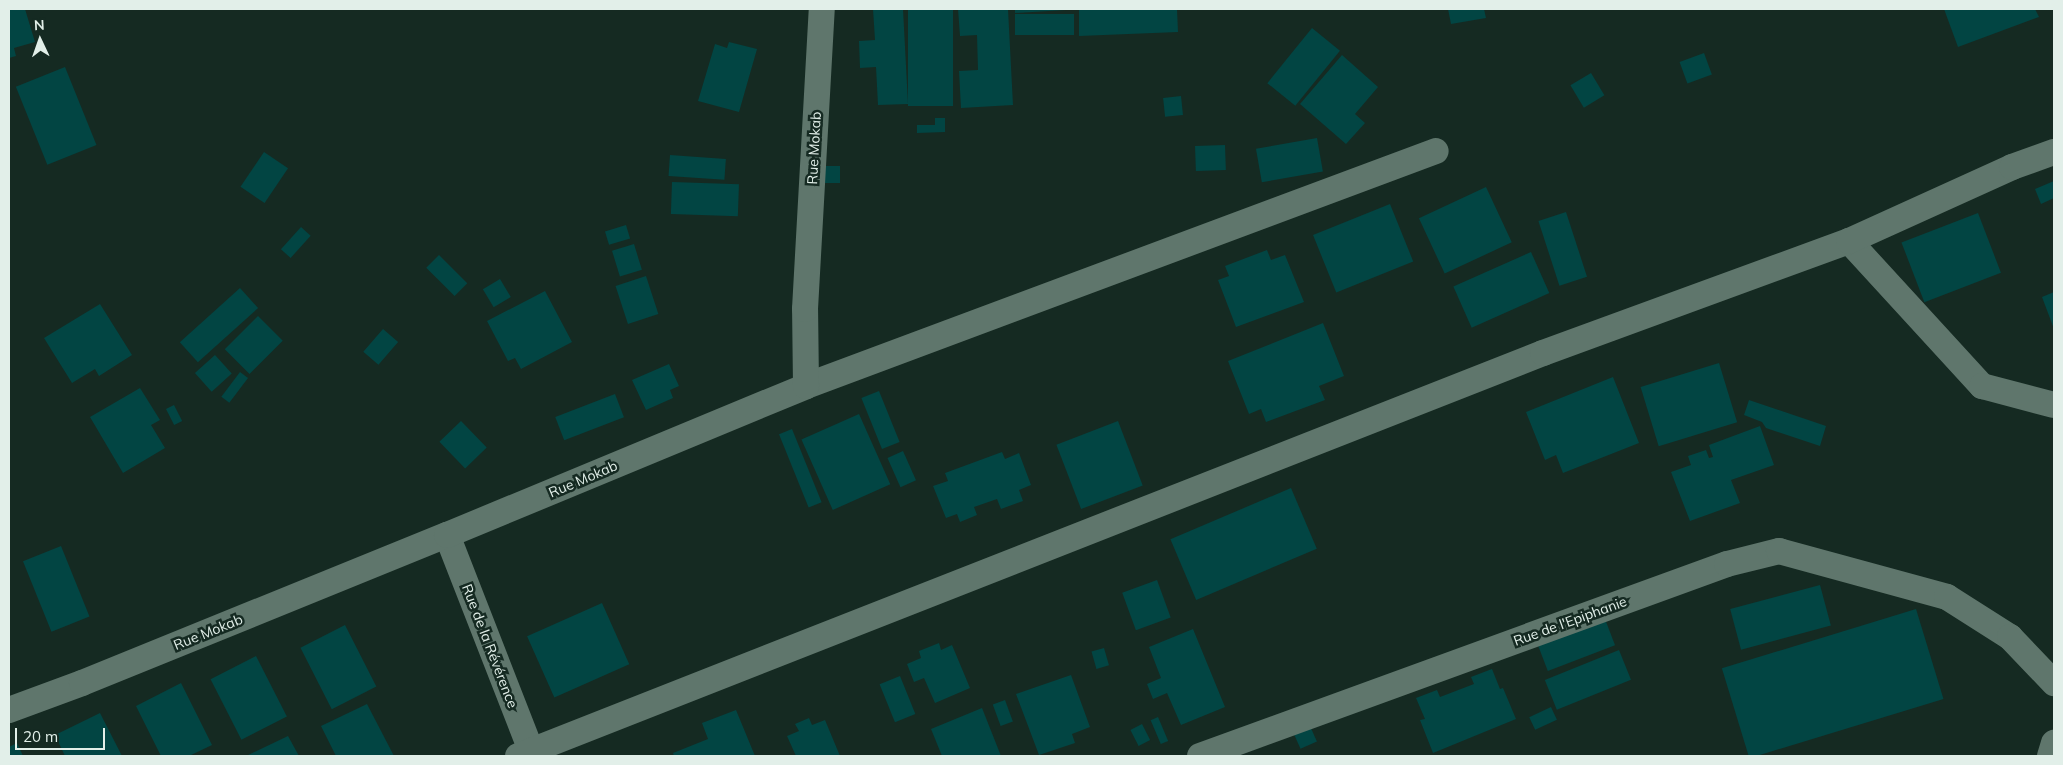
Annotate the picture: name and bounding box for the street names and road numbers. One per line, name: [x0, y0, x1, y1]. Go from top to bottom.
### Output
street label: Rue Mokab: [804, 111, 824, 185]
street label: Rue Mokab: [546, 457, 620, 501]
street label: Rue de la Révérence: [459, 582, 521, 710]
street label: Rue de l'Epiphanie: [1511, 593, 1629, 649]
street label: Rue Mokab: [171, 611, 245, 653]

